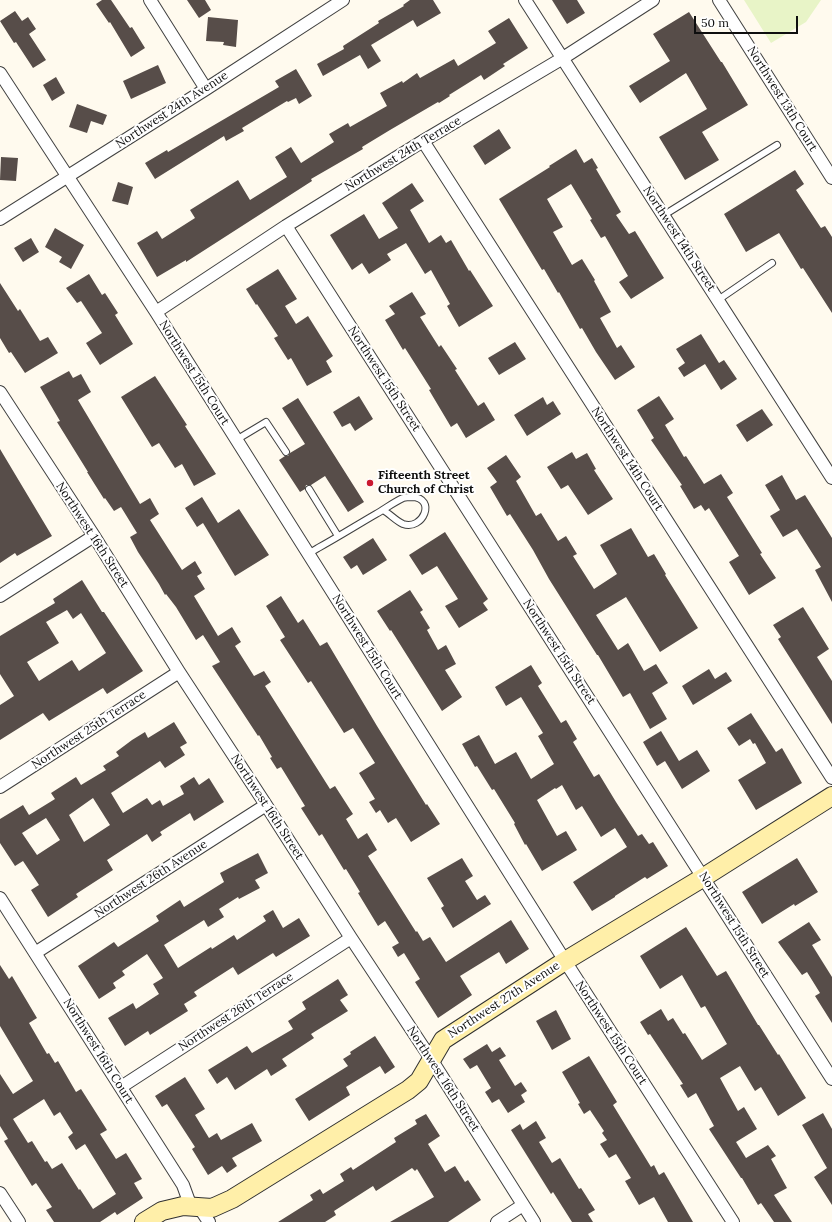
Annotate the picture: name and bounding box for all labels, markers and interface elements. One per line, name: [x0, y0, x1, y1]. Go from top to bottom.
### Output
scale bar: [696, 8, 800, 34]
text: 50 m: [701, 15, 729, 30]
street label: Northwest 13th Court: [744, 44, 820, 154]
street label: Northwest 24th Avenue: [113, 68, 231, 152]
street label: Northwest 24th Terrace: [342, 114, 464, 194]
street label: Northwest 14th Street: [640, 184, 718, 294]
street label: Northwest 15th Court: [156, 318, 232, 428]
street label: Northwest 15th Street: [345, 324, 423, 434]
street label: Northwest 14th Court: [588, 404, 666, 514]
place label: Fifteenth Street Church of Christ: [378, 469, 474, 497]
marker: Fifteenth Street Church of Christ: [365, 478, 375, 488]
street label: Northwest 16th Street: [53, 480, 131, 590]
street label: Northwest 15th Court: [329, 592, 405, 702]
street label: Northwest 15th Street: [520, 597, 598, 707]
street label: Northwest 25th Terrace: [29, 688, 149, 772]
street label: Northwest 16th Street: [228, 752, 306, 862]
street label: Northwest 26th Avenue: [92, 837, 210, 921]
street label: Northwest 15th Street: [695, 869, 773, 981]
street label: Northwest 27th Avenue: [446, 959, 562, 1041]
street label: Northwest 26th Terrace: [176, 970, 296, 1054]
street label: Northwest 15th Court: [572, 978, 650, 1088]
street label: Northwest 16th Court: [60, 996, 136, 1106]
street label: Northwest 16th Street: [404, 1024, 482, 1134]

